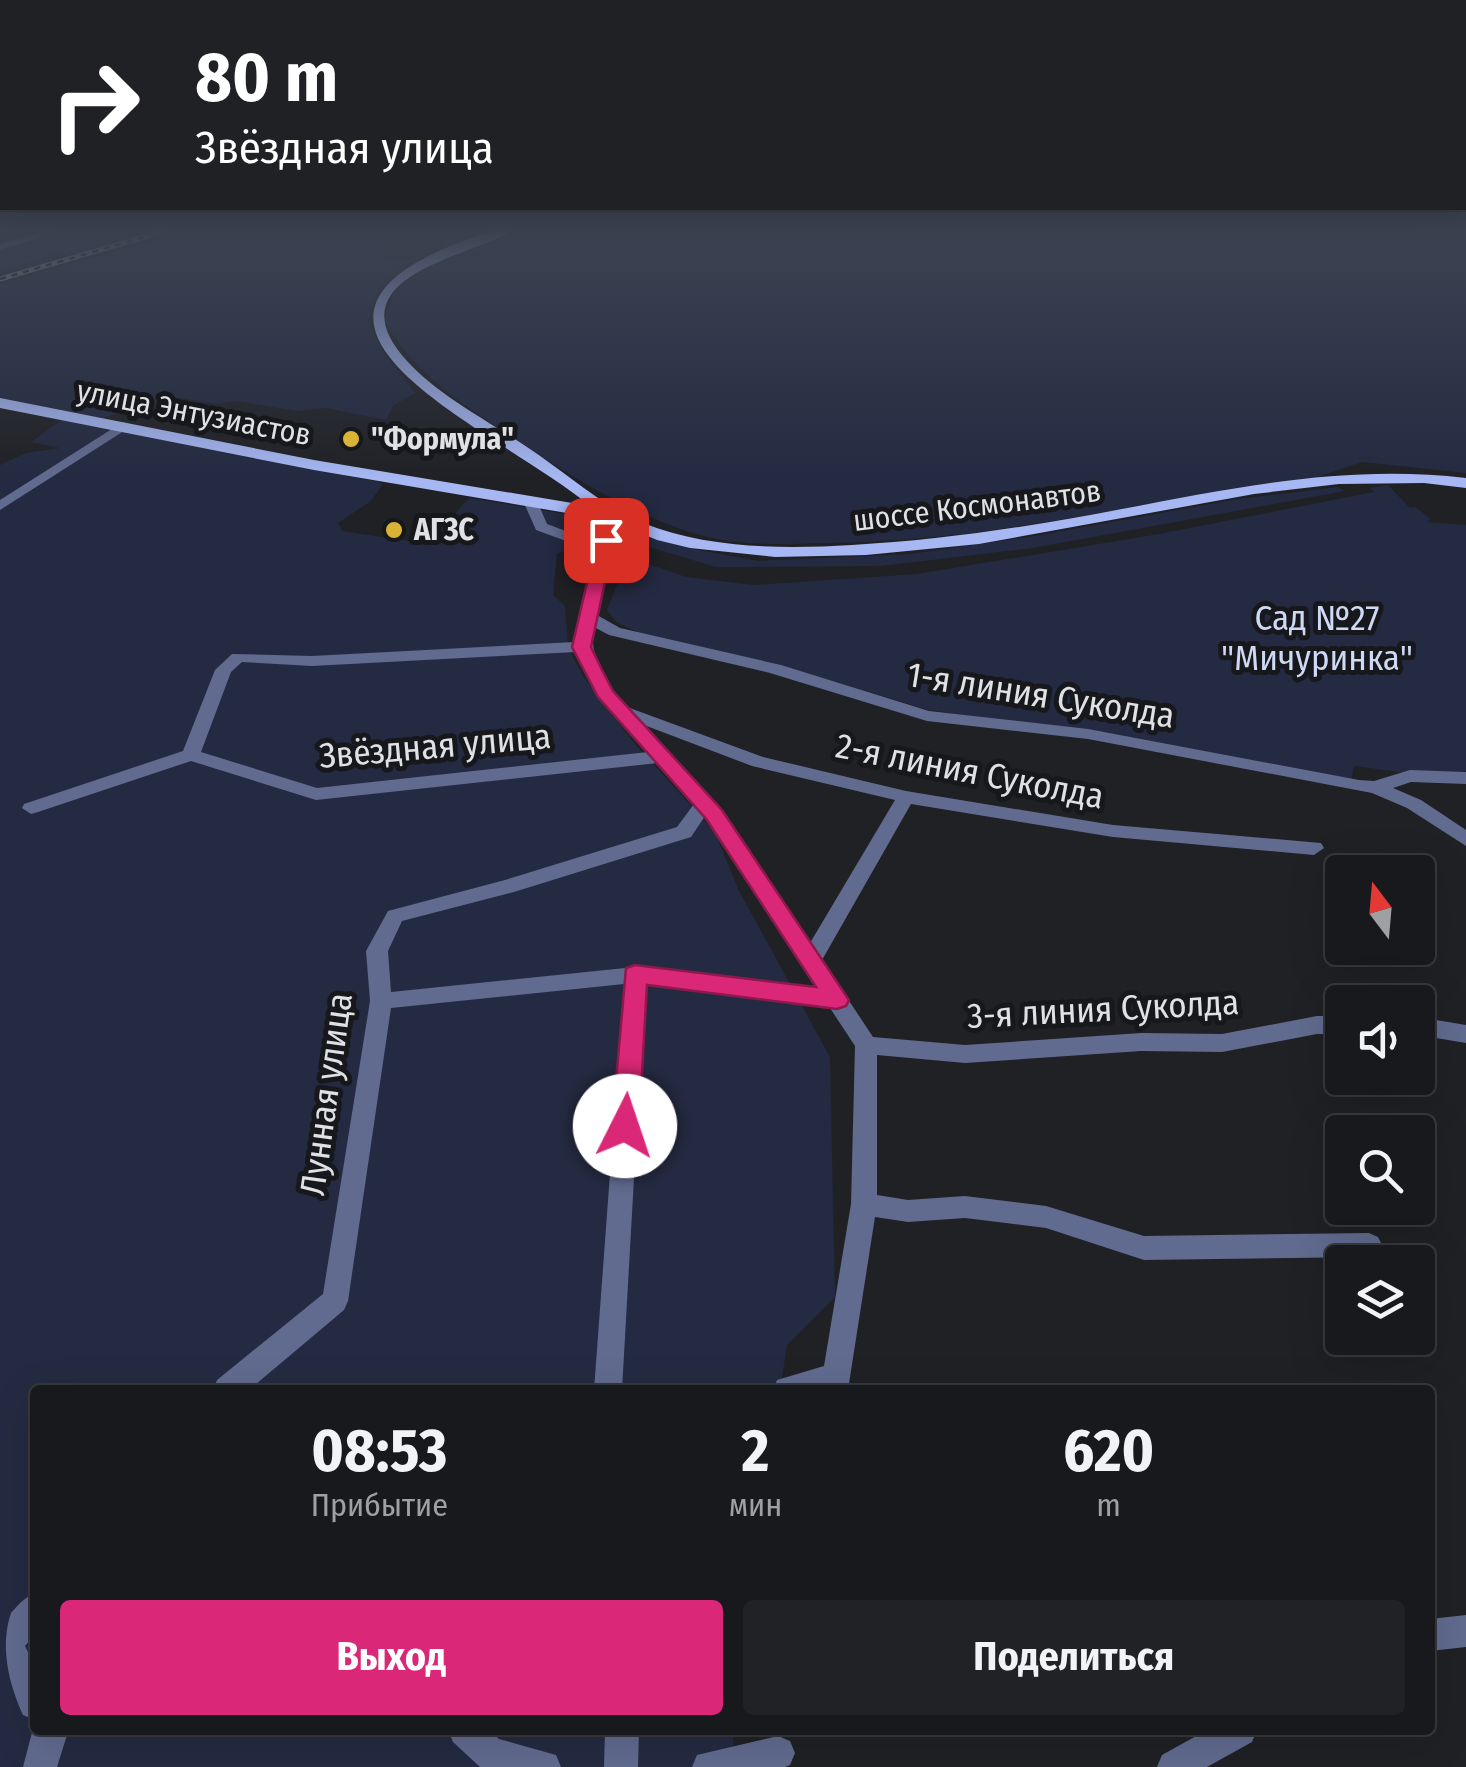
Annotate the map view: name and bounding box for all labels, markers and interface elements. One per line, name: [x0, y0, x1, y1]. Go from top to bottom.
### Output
text: 80 m: [195, 36, 338, 120]
icon: right: [30, 40, 160, 170]
text: Звёздная улица: [195, 121, 494, 175]
street label: улица Энтузиастов: [74, 373, 314, 453]
place label: "Формула": [371, 421, 514, 457]
marker: "Формула": [340, 428, 362, 450]
street label: шоссе Космонавтов: [851, 473, 1103, 539]
pin: [564, 498, 649, 583]
place label: АГЗС: [413, 512, 474, 548]
icon: arrive: [579, 513, 634, 568]
marker: АГЗС: [383, 519, 405, 541]
park label: Сад №27 "Мичуринка": [1221, 597, 1413, 679]
street label: 1-я линия Суколда: [904, 653, 1178, 737]
street label: Звёздная улица: [317, 715, 553, 777]
street label: 2-я линия Суколда: [833, 724, 1107, 818]
north arrow: [1325, 855, 1435, 965]
map controls: [1325, 855, 1435, 1355]
street label: 3-я линия Суколда: [966, 981, 1240, 1037]
button: sound: [1325, 985, 1435, 1095]
street label: Лунная улица: [291, 990, 361, 1198]
position arrow: [573, 1074, 677, 1178]
button: search: [1325, 1115, 1435, 1225]
button: layers: [1325, 1245, 1435, 1355]
text: 08:53: [311, 1415, 447, 1487]
text: 2: [742, 1415, 769, 1487]
text: 620: [1063, 1415, 1154, 1487]
text: Прибытие: [311, 1486, 448, 1524]
text: мин: [729, 1486, 782, 1524]
text: m: [1096, 1486, 1121, 1524]
button: Выход: [60, 1600, 723, 1715]
button: Поделиться: [743, 1600, 1405, 1715]

